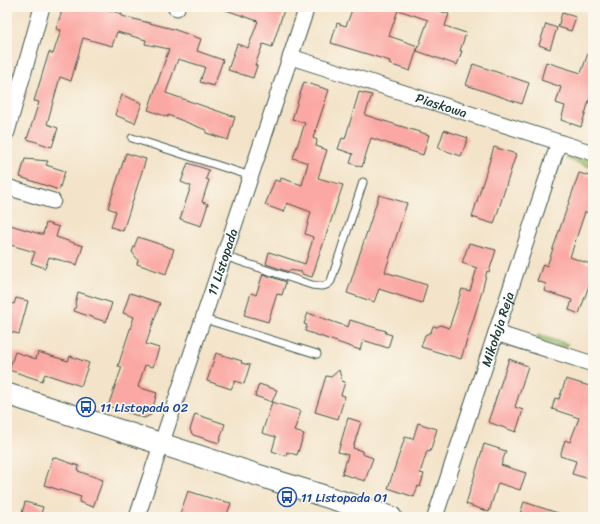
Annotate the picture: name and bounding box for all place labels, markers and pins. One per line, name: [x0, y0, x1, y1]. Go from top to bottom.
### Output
bus stop icon: 11 Listopada 02: [75, 396, 97, 418]
place label: 11 Listopada 02: [100, 396, 189, 419]
bus stop icon: 11 Listopada 01: [276, 486, 298, 508]
place label: 11 Listopada 01: [301, 486, 388, 509]

